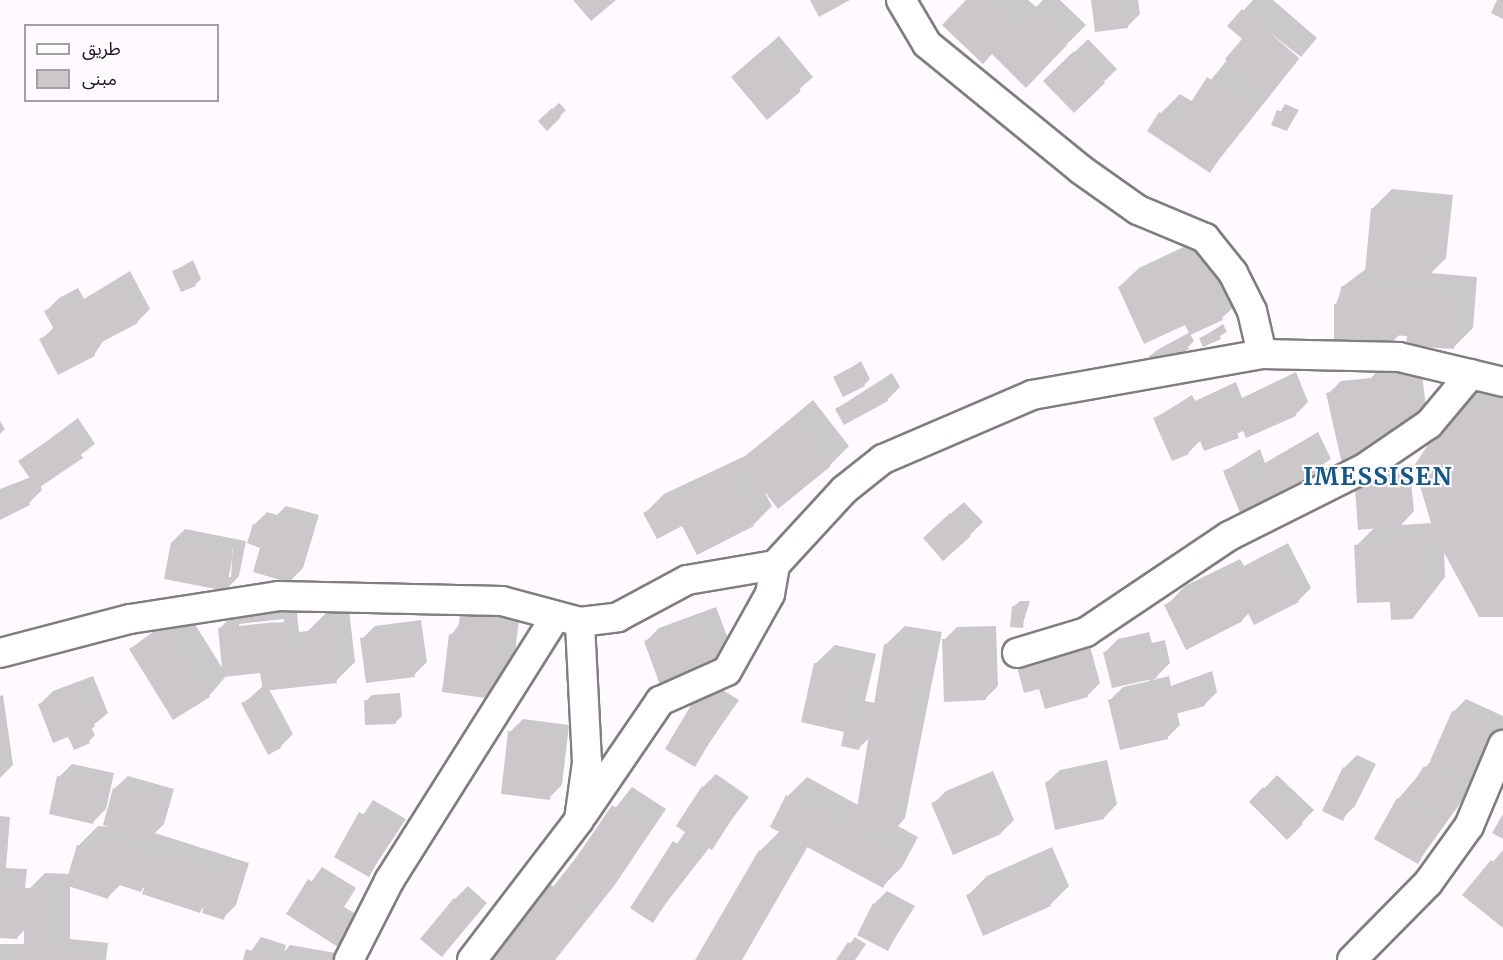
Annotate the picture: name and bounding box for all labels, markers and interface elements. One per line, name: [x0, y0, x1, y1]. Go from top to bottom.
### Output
legend: [24, 24, 219, 102]
text: طريق: [82, 37, 121, 60]
text: مبنى: [82, 67, 117, 90]
district label: IMESSISEN: [1303, 463, 1453, 491]

